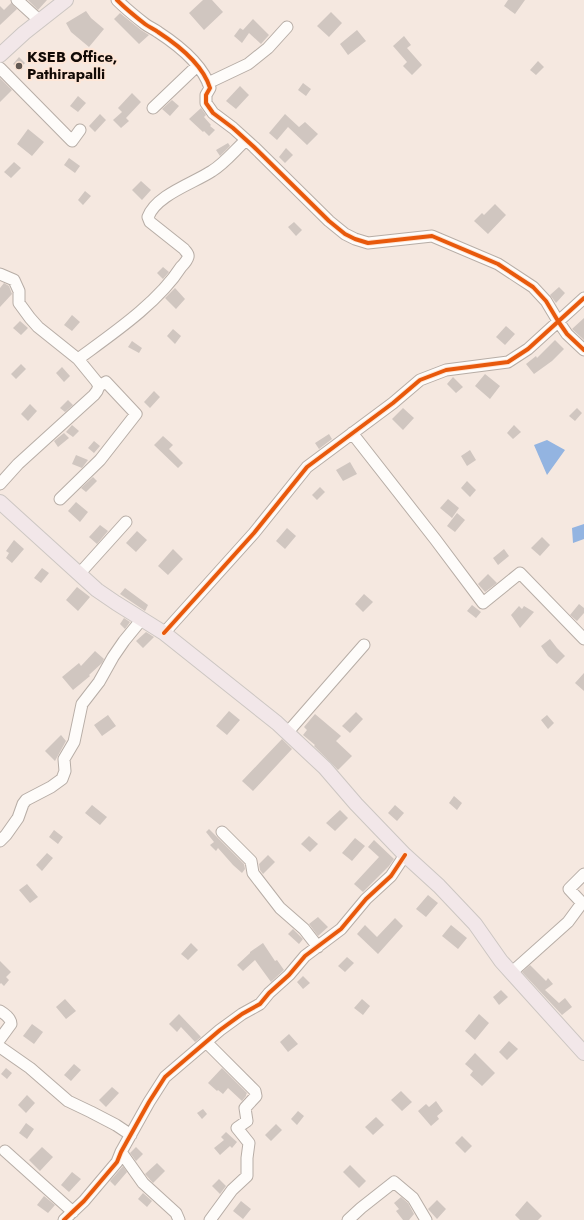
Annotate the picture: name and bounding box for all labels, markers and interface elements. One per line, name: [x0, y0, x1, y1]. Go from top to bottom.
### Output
place label: KSEB Office, Pathirapalli: [27, 46, 117, 85]
marker: KSEB Office, Pathirapalli: [14, 61, 24, 71]

